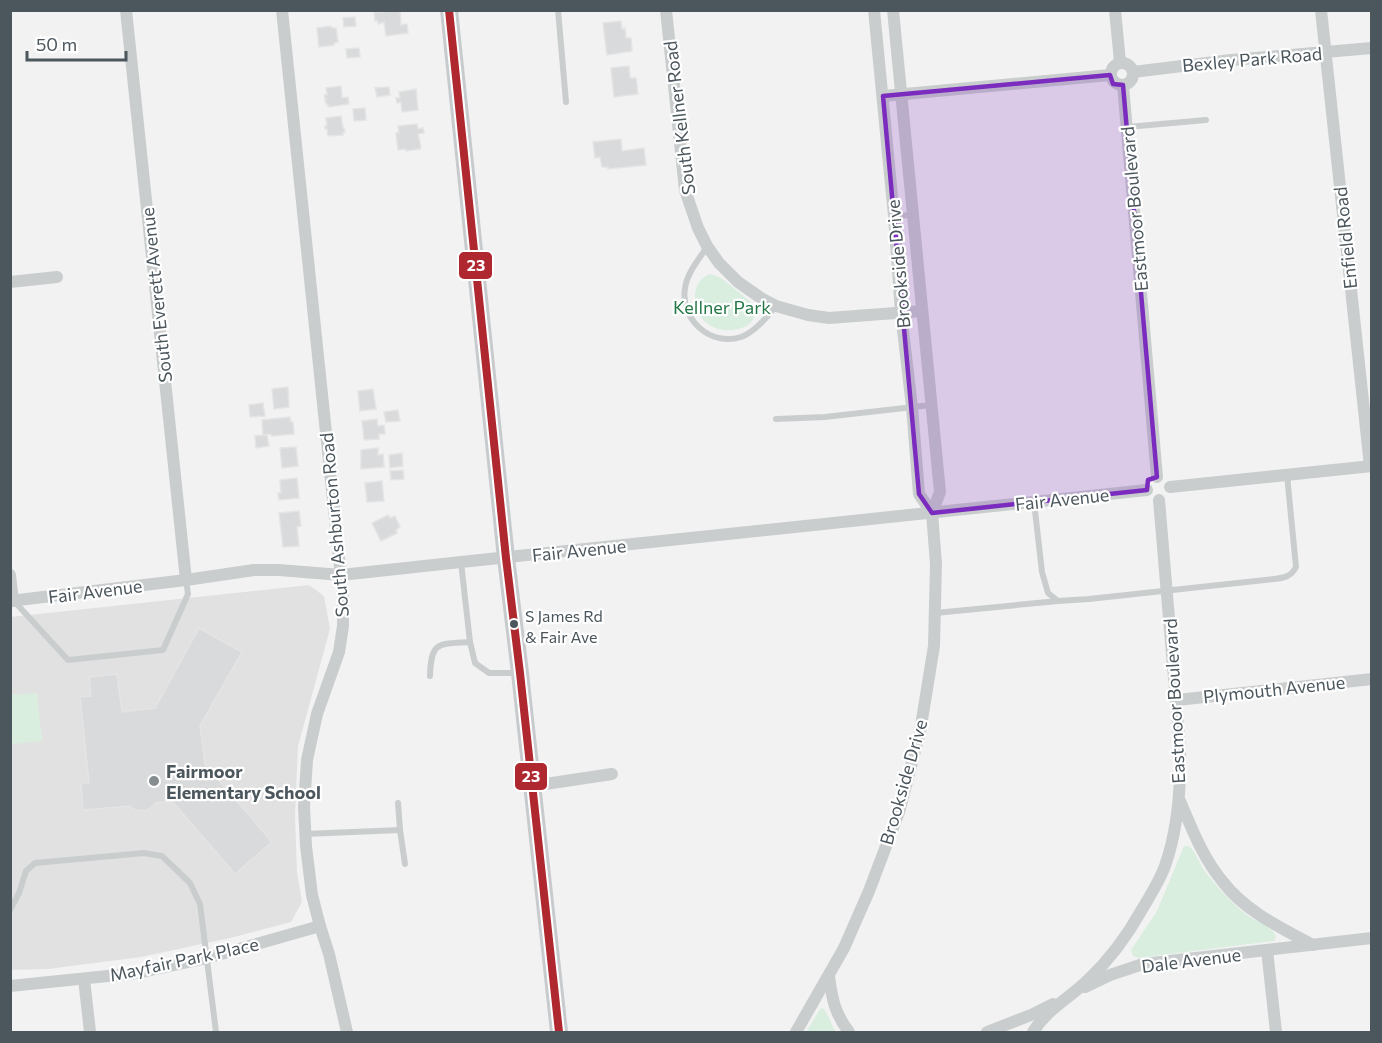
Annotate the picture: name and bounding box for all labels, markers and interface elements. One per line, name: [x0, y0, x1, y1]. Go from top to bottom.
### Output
scale bar: [27, 24, 126, 62]
text: 50 m: [36, 33, 77, 55]
street label: South Kellner Road: [659, 40, 699, 196]
street label: Bexley Park Road: [1181, 42, 1323, 76]
street label: Eastmoor Boulevard: [1116, 126, 1152, 292]
street label: Enfield Road: [1329, 186, 1361, 290]
street label: Brookside Drive: [881, 199, 915, 329]
street label: South Everett Avenue: [136, 206, 176, 384]
line badge: 23: [458, 251, 493, 280]
text: 23: [467, 255, 485, 274]
park label: Kellner Park: [673, 296, 771, 318]
street label: South Ashburton Road: [315, 432, 353, 618]
street label: Fair Avenue: [1014, 483, 1110, 515]
street label: Fair Avenue: [531, 534, 627, 566]
street label: Fair Avenue: [47, 574, 143, 608]
place label: S James Rd & Fair Ave: [525, 606, 603, 646]
marker: S James Rd & Fair Ave: [508, 618, 520, 630]
street label: Eastmoor Boulevard: [1159, 618, 1189, 784]
street label: Plymouth Avenue: [1202, 671, 1346, 707]
street label: Brookside Drive: [875, 717, 931, 847]
place label: Fairmoor Elementary School: [166, 760, 321, 803]
line badge: 23: [514, 762, 548, 791]
text: 23: [522, 766, 540, 785]
marker: Fairmoor Elementary School: [147, 774, 161, 788]
street label: Mayfair Park Place: [107, 932, 261, 986]
street label: Dale Avenue: [1140, 943, 1242, 977]

